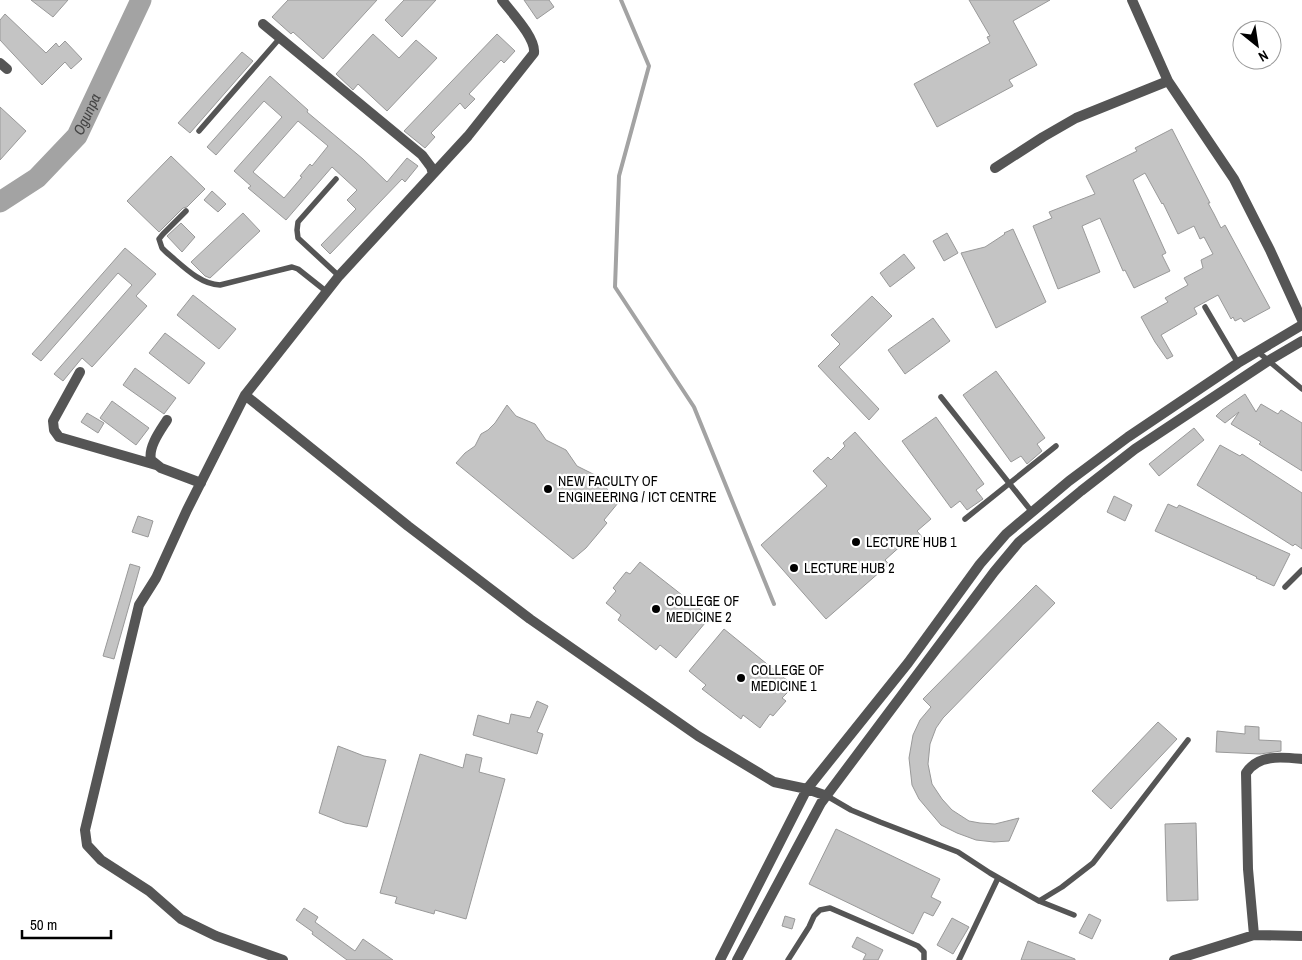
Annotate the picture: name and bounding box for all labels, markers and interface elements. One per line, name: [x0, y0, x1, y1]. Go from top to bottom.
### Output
north arrow: [1232, 20, 1282, 70]
text: N: [1255, 46, 1272, 66]
water label: Ogunpa: [68, 90, 106, 138]
place label: NEW FACULTY OF ENGINEERING / ICT CENTRE: [558, 472, 717, 506]
marker: NEW FACULTY OF ENGINEERING / ICT CENTRE: [542, 483, 554, 495]
place label: LECTURE HUB 1: [866, 533, 957, 551]
marker: LECTURE HUB 1: [850, 536, 862, 548]
place label: LECTURE HUB 2: [804, 559, 895, 577]
marker: LECTURE HUB 2: [788, 562, 800, 574]
place label: COLLEGE OF MEDICINE 2: [666, 592, 739, 626]
marker: COLLEGE OF MEDICINE 2: [650, 603, 662, 615]
place label: COLLEGE OF MEDICINE 1: [751, 661, 824, 695]
marker: COLLEGE OF MEDICINE 1: [735, 672, 747, 684]
scale bar: [22, 908, 111, 940]
text: 50 m: [30, 914, 57, 935]

